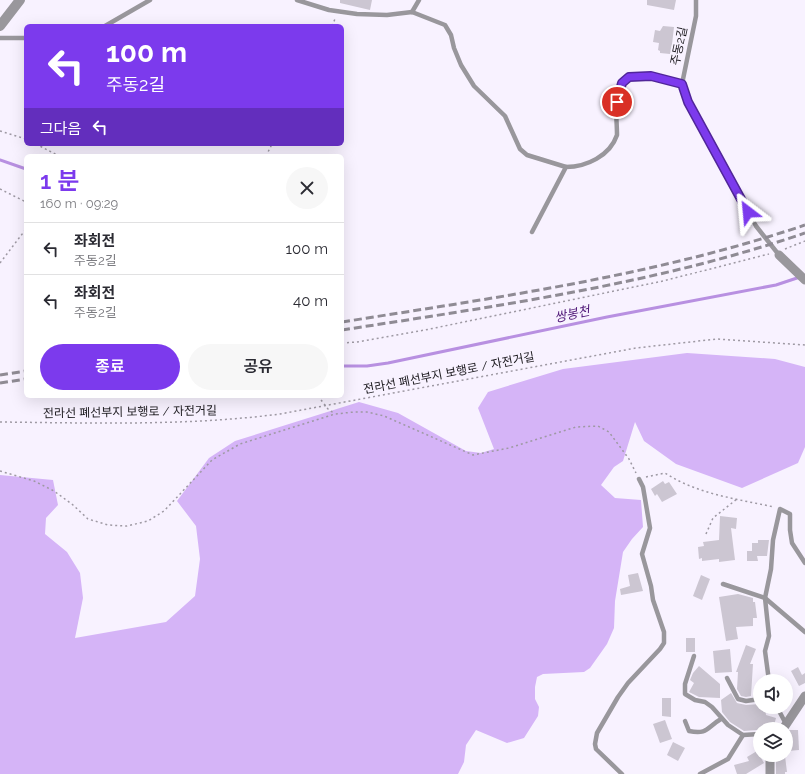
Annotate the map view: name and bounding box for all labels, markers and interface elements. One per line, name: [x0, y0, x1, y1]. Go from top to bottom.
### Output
street label: 주동2길: [668, 25, 690, 67]
text: 100 m: [106, 36, 187, 69]
icon: left: [40, 40, 92, 92]
text: 주동2길: [106, 74, 165, 95]
pin: [600, 85, 634, 119]
icon: arrive: [606, 91, 628, 113]
icon: left: [89, 116, 111, 138]
text: 그다음: [40, 120, 81, 138]
text: 1 분: [40, 166, 79, 195]
button: close: [286, 167, 328, 209]
position arrow: [727, 191, 769, 233]
text: 160 m · 09:29: [40, 196, 118, 211]
text: 좌회전: [74, 232, 115, 250]
icon: left: [40, 238, 62, 260]
text: 100 m: [286, 240, 328, 258]
text: 주동2길: [74, 253, 117, 268]
text: 좌회전: [74, 284, 115, 302]
icon: left: [40, 290, 62, 312]
text: 40 m: [293, 292, 328, 310]
water label: 쌍봉천: [553, 303, 592, 325]
text: 주동2길: [74, 305, 117, 320]
button: 종료: [40, 344, 180, 390]
button: 공유: [188, 344, 328, 390]
street label: 전라선 폐선부지 보행로 / 자전거길: [362, 350, 536, 396]
street label: 전라선 폐선부지 보행로 / 자전거길: [43, 403, 217, 421]
map controls: [753, 674, 793, 762]
button: sound: [753, 674, 793, 714]
button: layers: [753, 722, 793, 762]

